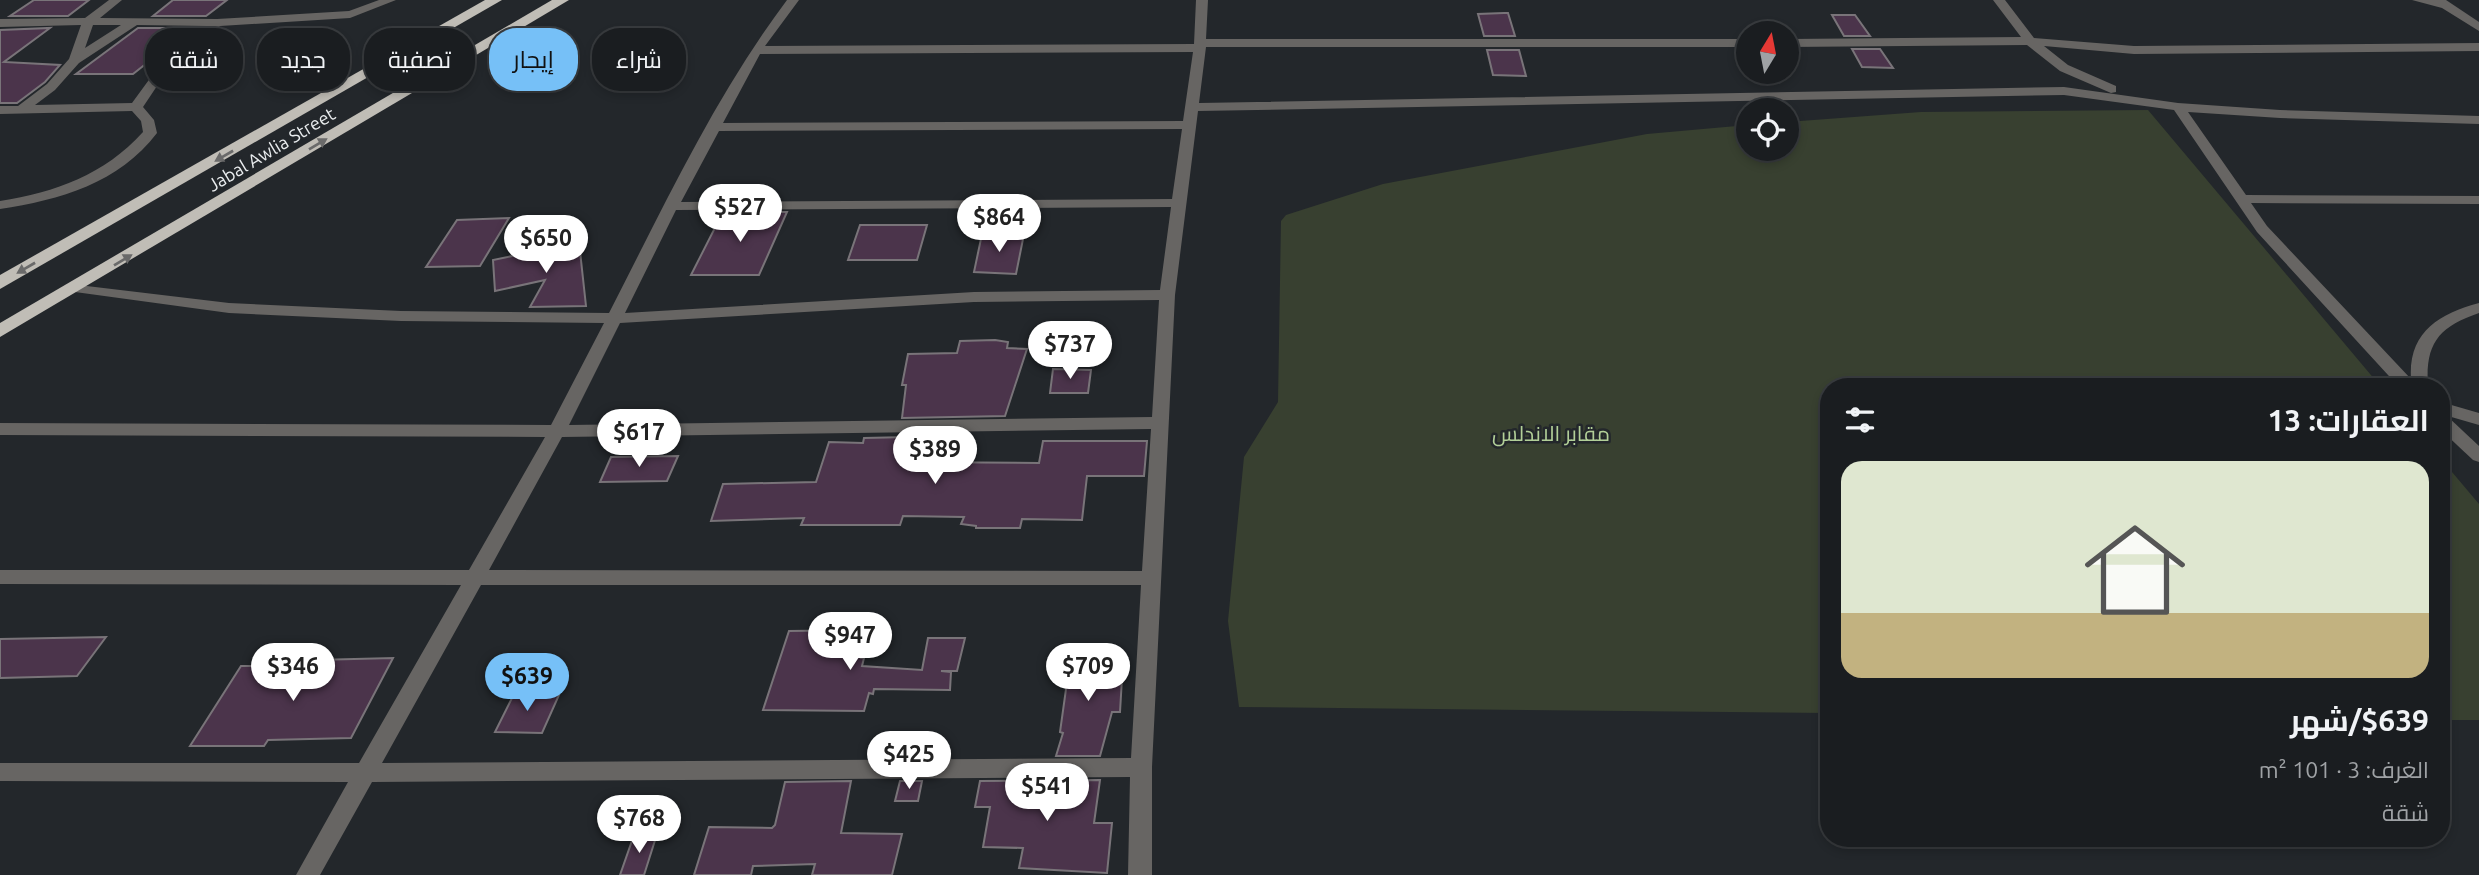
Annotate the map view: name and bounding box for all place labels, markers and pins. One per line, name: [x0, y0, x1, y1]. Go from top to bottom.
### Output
pin: $527: [699, 184, 781, 244]
pin: $864: [958, 194, 1040, 254]
pin: $650: [505, 216, 587, 275]
pin: $737: [1029, 322, 1111, 381]
pin: $617: [598, 410, 680, 469]
pin: $389: [894, 426, 976, 486]
pin: $947: [809, 612, 891, 672]
pin: $346: [252, 644, 334, 703]
pin: $709: [1047, 644, 1129, 703]
pin: $639: [486, 654, 568, 713]
pin: $425: [868, 732, 950, 791]
pin: $541: [1006, 764, 1088, 823]
pin: $768: [598, 796, 680, 855]

